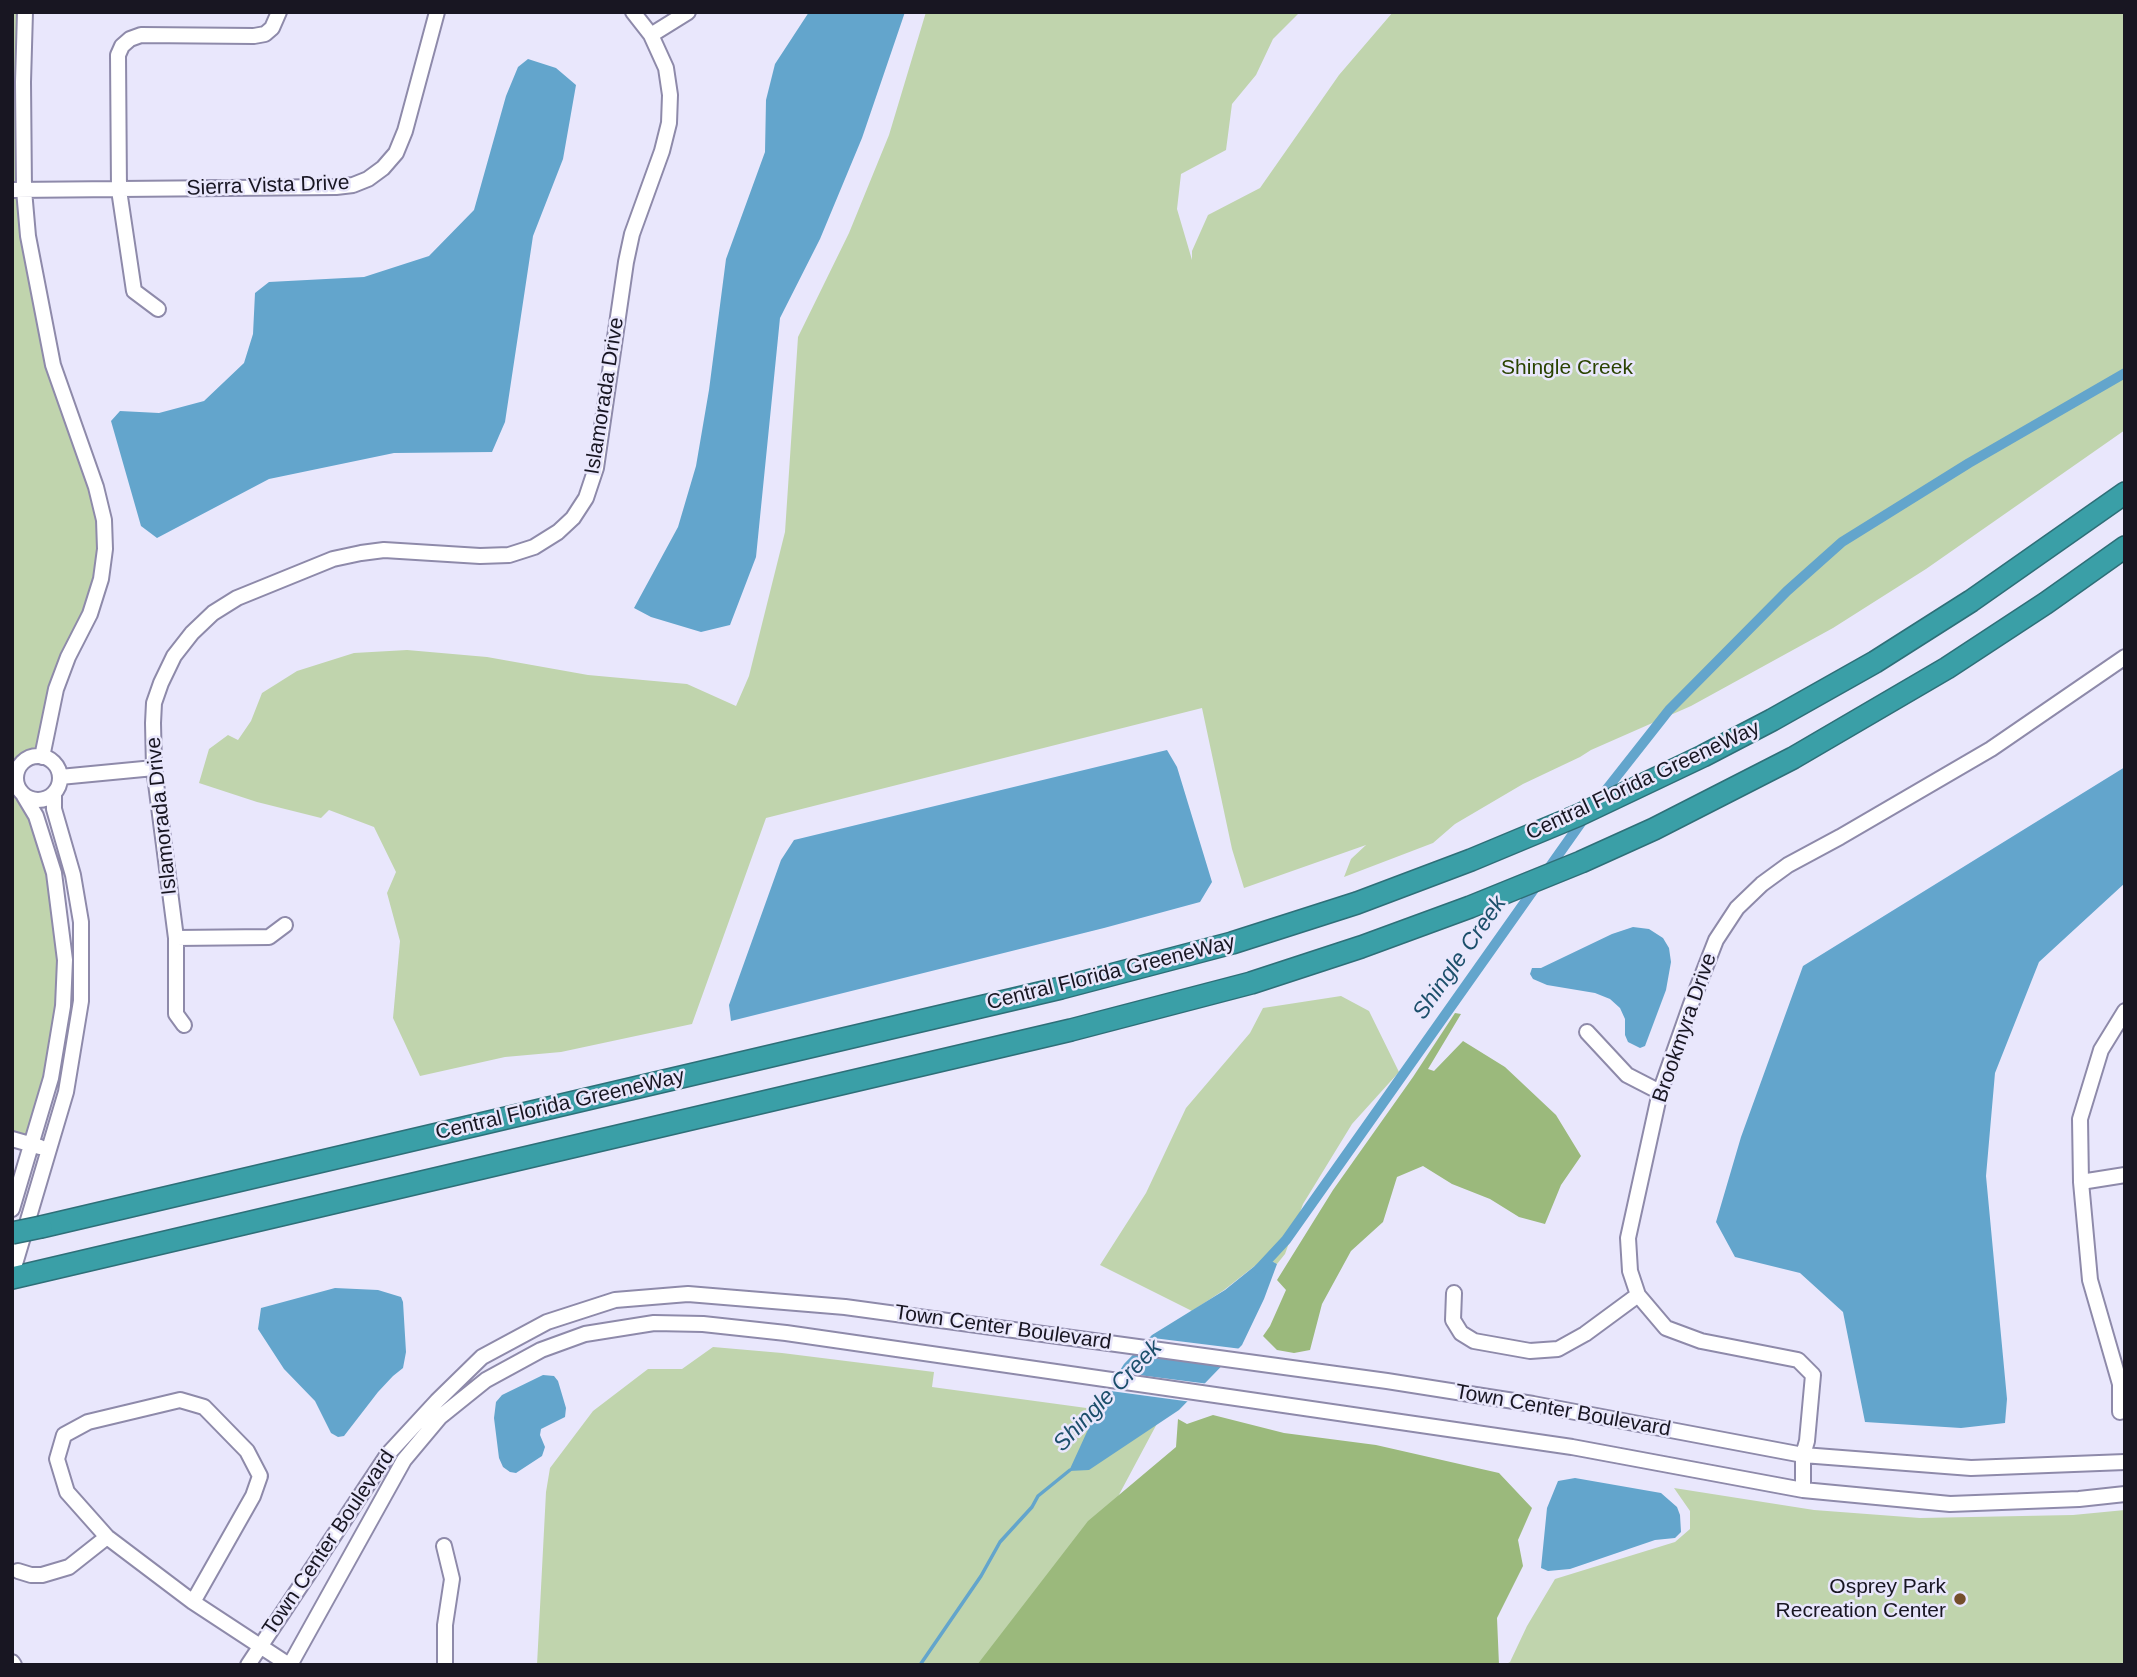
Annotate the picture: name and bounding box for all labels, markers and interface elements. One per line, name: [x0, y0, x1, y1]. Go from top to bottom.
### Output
street label: Sierra Vista Drive: [186, 171, 350, 201]
street label: Islamorada Drive: [580, 316, 630, 476]
park label: Shingle Creek: [1501, 355, 1633, 381]
street label: Central Florida GreeneWay: [1522, 716, 1764, 846]
street label: Islamorada Drive: [141, 736, 183, 896]
water label: Shingle Creek: [1407, 891, 1513, 1025]
street label: Central Florida GreeneWay: [984, 930, 1238, 1016]
street label: Brookmyra Drive: [1648, 950, 1722, 1106]
street label: Central Florida GreeneWay: [433, 1064, 687, 1146]
street label: Town Center Boulevard: [893, 1300, 1113, 1356]
water label: Shingle Creek: [1048, 1334, 1168, 1458]
street label: Town Center Boulevard: [1453, 1380, 1673, 1442]
street label: Town Center Boulevard: [258, 1445, 400, 1641]
place label: Osprey Park Recreation Center: [1776, 1574, 1946, 1624]
marker: Osprey Park Recreation Center: [1952, 1591, 1968, 1607]

